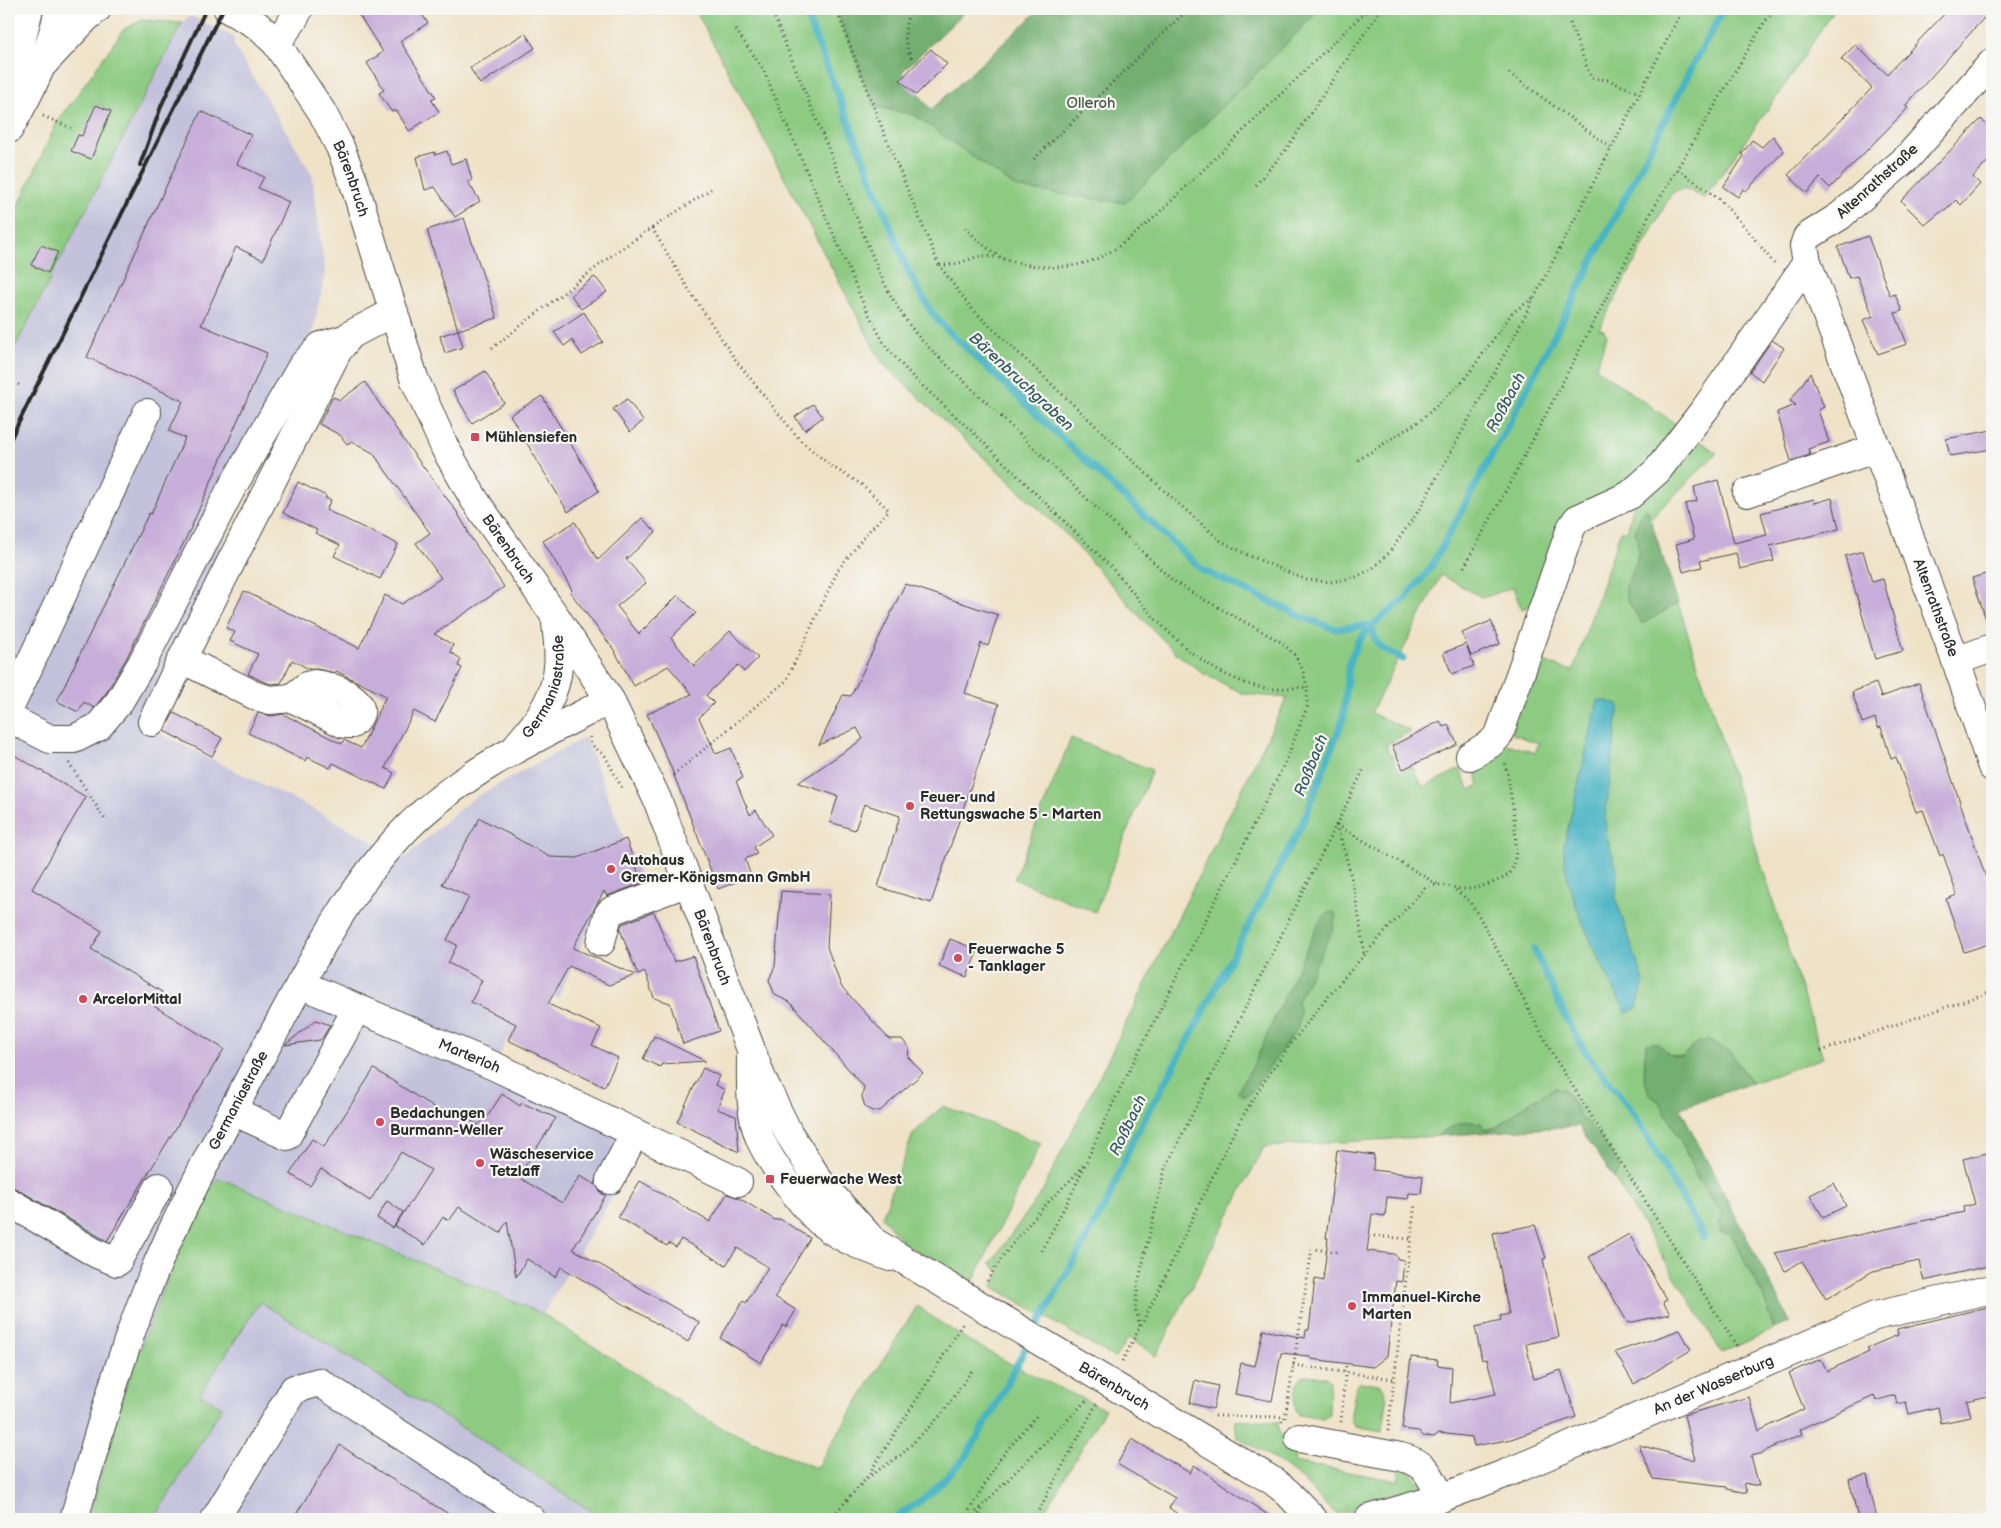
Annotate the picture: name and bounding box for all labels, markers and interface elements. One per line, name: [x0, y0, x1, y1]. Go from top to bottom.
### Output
park label: Olleroh: [1067, 94, 1115, 113]
street label: Bärenbruch: [328, 137, 373, 219]
street label: Altenrathstraße: [1833, 140, 1922, 223]
water label: Bärenbruchgraben: [965, 329, 1077, 435]
water label: Roßbach: [1483, 369, 1530, 436]
place label: Mühlensiefen: [485, 428, 577, 447]
marker: Mühlensiefen: [469, 431, 481, 443]
street label: Bärenbruch: [477, 511, 539, 587]
street label: Altenrathstraße: [1909, 556, 1963, 660]
street label: Germaniastraße: [518, 634, 569, 743]
water label: Roßbach: [1290, 732, 1332, 799]
place label: Feuer- und Rettungswache 5 - Marten: [920, 788, 1101, 824]
marker: Feuer- und Rettungswache 5 - Marten: [904, 800, 916, 812]
place label: Autohaus Gremer-Königsmann GmbH: [620, 851, 811, 887]
marker: Autohaus Gremer-Königsmann GmbH: [605, 863, 617, 875]
street label: Bärenbruch: [689, 907, 735, 988]
place label: Feuerwache 5 - Tanklager: [968, 940, 1065, 976]
marker: Feuerwache 5 - Tanklager: [952, 952, 964, 964]
place label: ArcelorMittal: [92, 990, 181, 1009]
marker: ArcelorMittal: [77, 993, 89, 1005]
street label: Marterloh: [435, 1035, 503, 1078]
street label: Germaniastraße: [204, 1047, 273, 1154]
water label: Roßbach: [1106, 1092, 1151, 1159]
place label: Bedachungen Burmann-Weller: [390, 1104, 504, 1140]
marker: Bedachungen Burmann-Weller: [374, 1116, 386, 1128]
place label: Wäscheservice Tetzlaff: [490, 1145, 594, 1181]
marker: Wäscheservice Tetzlaff: [474, 1157, 486, 1169]
place label: Feuerwache West: [780, 1170, 902, 1189]
marker: Feuerwache West: [764, 1173, 776, 1185]
place label: Immanuel-Kirche Marten: [1362, 1288, 1481, 1324]
marker: Immanuel-Kirche Marten: [1346, 1300, 1358, 1312]
street label: An der Wasserburg: [1651, 1351, 1777, 1419]
street label: Bärenbruch: [1075, 1358, 1153, 1415]

